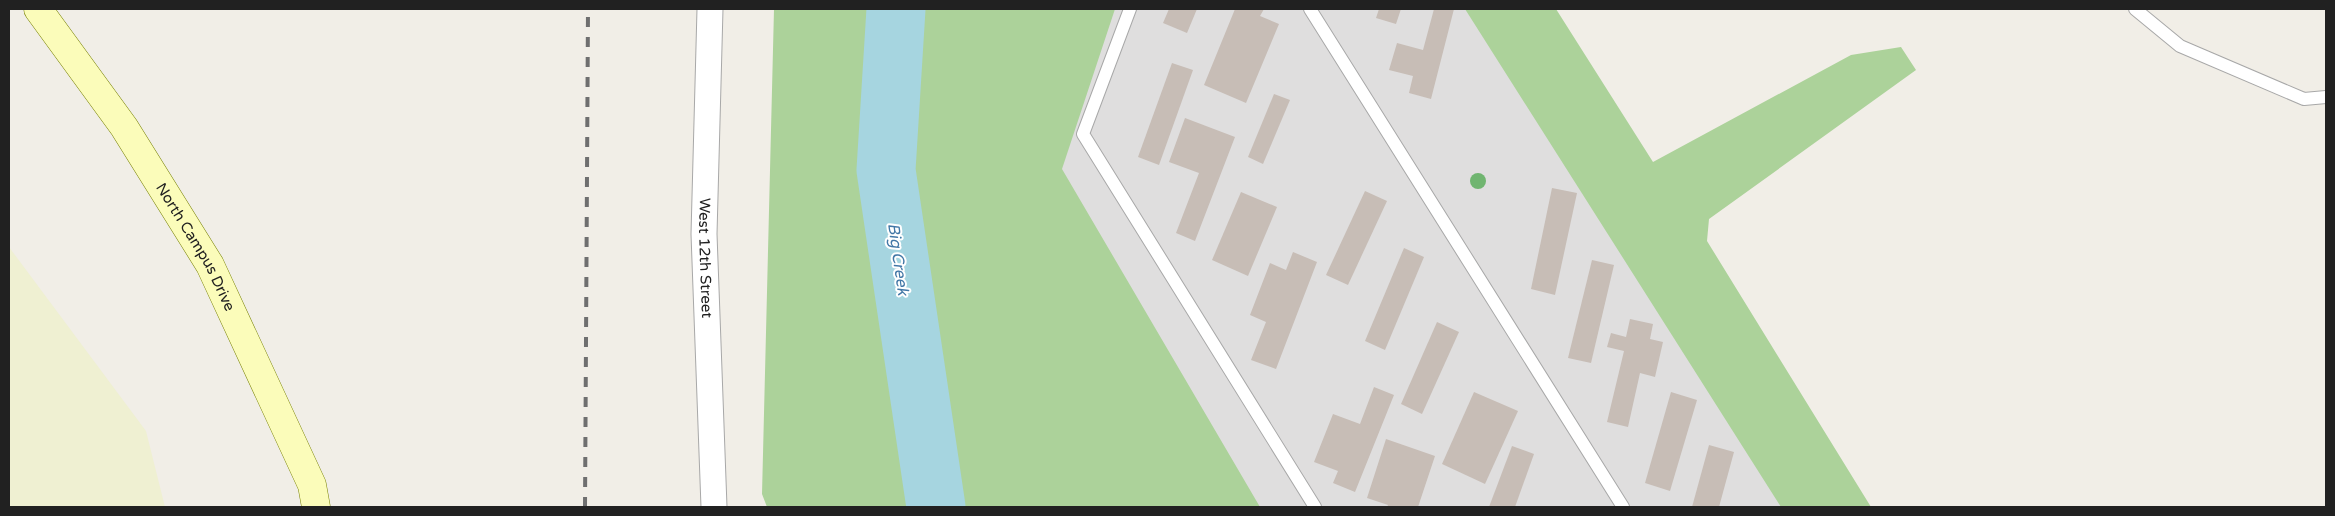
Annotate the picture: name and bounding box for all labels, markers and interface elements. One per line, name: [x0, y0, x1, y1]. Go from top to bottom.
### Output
street label: North Campus Drive: [152, 180, 239, 314]
street label: West 12th Street: [695, 198, 716, 319]
water label: Big Creek: [883, 222, 913, 298]

